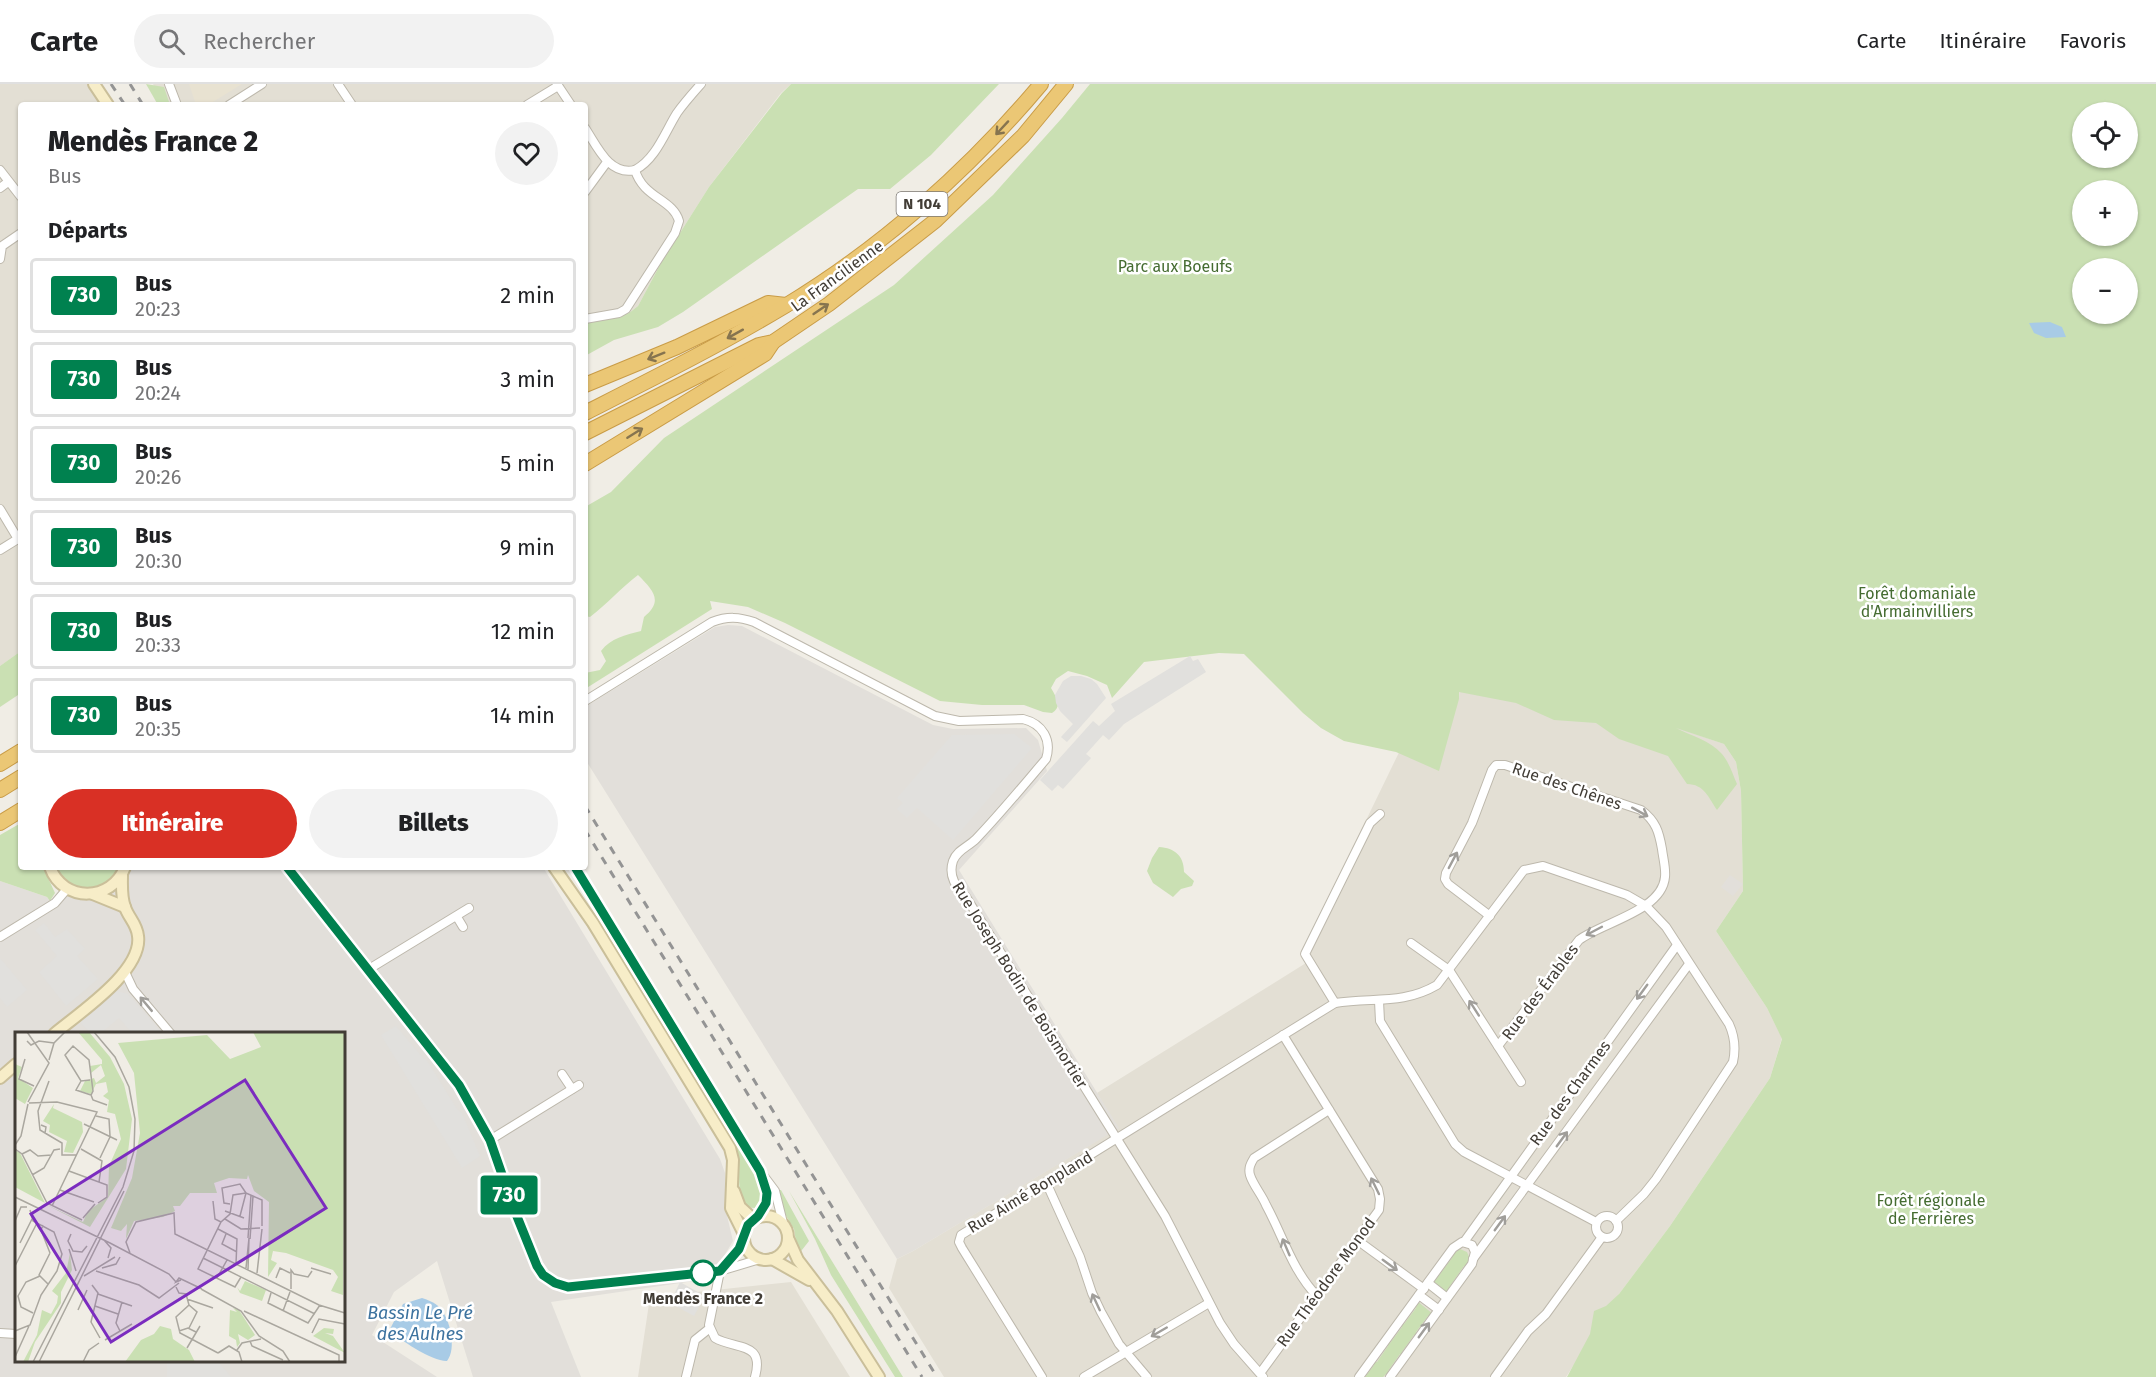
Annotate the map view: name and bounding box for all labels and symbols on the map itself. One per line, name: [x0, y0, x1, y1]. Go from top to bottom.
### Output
one-way arrow: [995, 120, 1010, 135]
road number: N 104: [896, 192, 948, 216]
street label: La Francilienne: [787, 236, 887, 316]
park label: Parc aux Boeufs: [1118, 257, 1232, 276]
one-way arrow: [813, 303, 829, 315]
one-way arrow: [727, 328, 744, 340]
one-way arrow: [647, 351, 665, 362]
one-way arrow: [626, 427, 643, 439]
park label: Forêt domaniale d'Armainvilliers: [1858, 584, 1976, 621]
street label: Rue des Chênes: [1510, 758, 1624, 814]
one-way arrow: [1631, 806, 1648, 818]
one-way arrow: [1447, 851, 1459, 869]
street label: Rue Joseph Bodin de Boismortier: [948, 878, 1092, 1093]
one-way arrow: [1585, 926, 1603, 937]
street label: Rue des Érables: [1497, 940, 1582, 1044]
one-way arrow: [1636, 983, 1649, 999]
one-way arrow: [139, 997, 153, 1012]
one-way arrow: [1467, 1000, 1480, 1017]
inset map: [15, 1032, 345, 1362]
street label: Rue des Charmes: [1526, 1037, 1614, 1149]
one-way arrow: [1555, 1132, 1568, 1148]
street label: Rue Aimé Bonpland: [964, 1147, 1096, 1237]
line badge: 730: [474, 1176, 544, 1214]
one-way arrow: [1368, 1177, 1380, 1195]
park label: Forêt régionale de Ferrières: [1877, 1191, 1985, 1228]
street label: Rue Théodore Monod: [1273, 1214, 1379, 1350]
one-way arrow: [1494, 1215, 1506, 1231]
one-way arrow: [1280, 1238, 1291, 1257]
one-way arrow: [1382, 1258, 1398, 1271]
marker: Mendès France 2: [690, 1260, 716, 1286]
place label: Mendès France 2: [643, 1289, 763, 1308]
one-way arrow: [1090, 1293, 1102, 1311]
water label: Bassin Le Pré des Aulnes: [367, 1302, 473, 1345]
one-way arrow: [1418, 1322, 1431, 1338]
one-way arrow: [1151, 1326, 1168, 1338]

